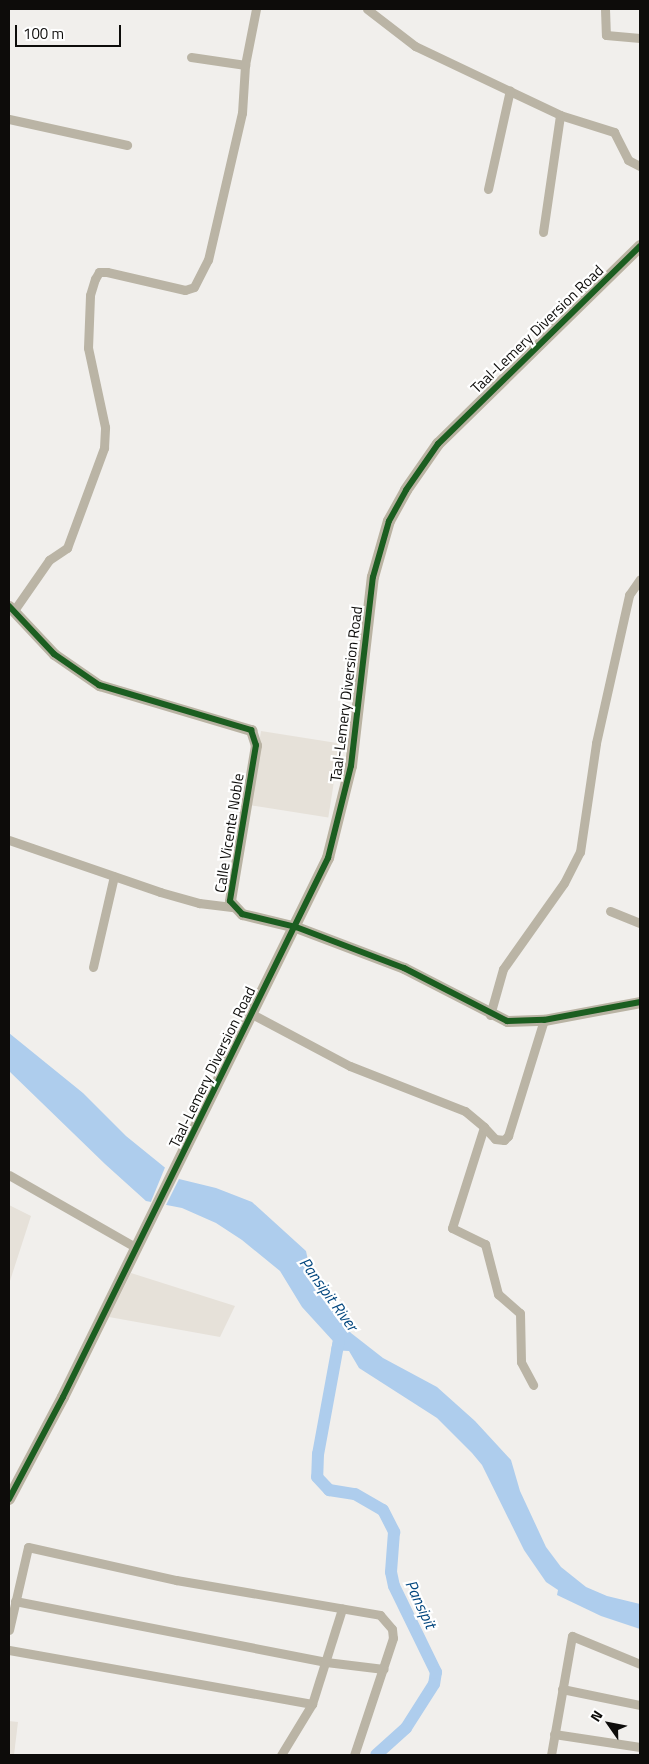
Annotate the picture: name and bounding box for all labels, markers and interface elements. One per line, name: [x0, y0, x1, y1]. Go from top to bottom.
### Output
scale bar: [18, 15, 124, 47]
text: 100 m: [23, 22, 64, 45]
street label: Taal-Lemery Diversion Road: [467, 261, 607, 397]
street label: Taal-Lemery Diversion Road: [326, 605, 366, 783]
street label: Calle Vicente Noble: [211, 772, 247, 894]
street label: Taal-Lemery Diversion Road: [165, 984, 259, 1150]
water label: Pansipit River: [296, 1253, 362, 1335]
water label: Pansipit: [401, 1577, 441, 1631]
north arrow: [584, 1699, 634, 1749]
text: N: [585, 1706, 607, 1725]

